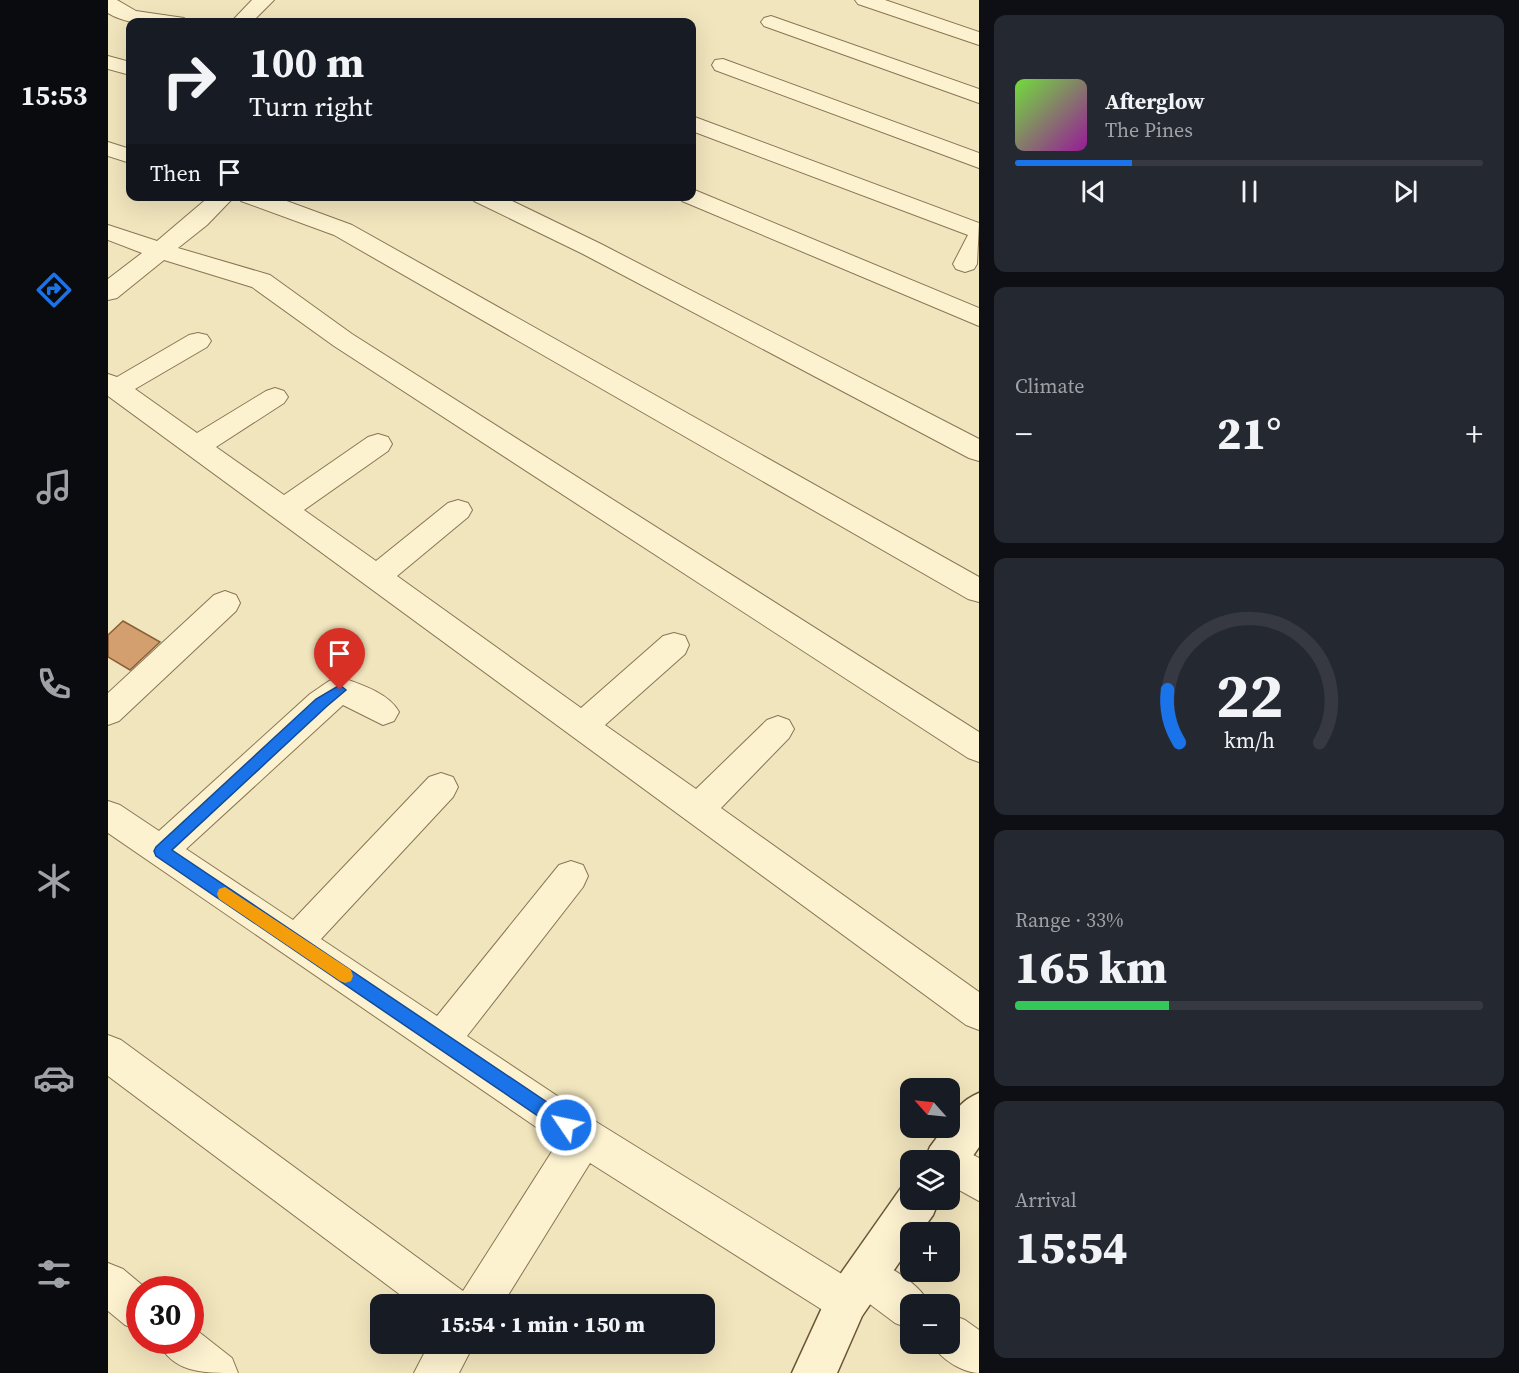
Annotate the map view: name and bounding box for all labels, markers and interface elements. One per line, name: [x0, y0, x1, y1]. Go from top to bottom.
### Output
text: 100 m: [249, 33, 364, 91]
icon: right: [150, 42, 228, 120]
text: 15:53: [21, 77, 87, 114]
text: Afterglow: [1105, 86, 1205, 116]
text: Turn right: [249, 88, 373, 125]
text: The Pines: [1105, 116, 1193, 144]
icon: arrive: [213, 156, 246, 189]
text: Then: [150, 158, 201, 188]
icon: previous: [1077, 175, 1110, 208]
icon: pause: [1233, 175, 1266, 208]
icon: next: [1389, 175, 1422, 208]
icon: directions: [33, 269, 75, 311]
text: Climate: [1015, 372, 1084, 400]
text: 21°: [1217, 402, 1281, 464]
text: −: [1015, 411, 1033, 456]
text: +: [1465, 411, 1483, 456]
icon: music: [33, 466, 75, 508]
pin: [314, 628, 365, 690]
icon: arrive: [323, 637, 356, 670]
text: 22: [1215, 653, 1283, 739]
icon: phone: [33, 663, 75, 705]
text: km/h: [1223, 727, 1275, 756]
icon: climate: [33, 860, 75, 902]
text: Range · 33%: [1015, 906, 1124, 934]
text: 165 km: [1015, 936, 1167, 998]
icon: car: [33, 1057, 75, 1099]
north arrow: [900, 1078, 960, 1138]
map controls: [900, 1078, 960, 1354]
position arrow: [534, 1093, 598, 1157]
button: layers: [900, 1150, 960, 1210]
text: Arrival: [1015, 1186, 1077, 1214]
text: 15:54: [1015, 1216, 1128, 1278]
button: +: [900, 1222, 960, 1282]
icon: filters: [33, 1253, 75, 1295]
speed limit sign: 30: [126, 1276, 204, 1354]
button: −: [900, 1294, 960, 1354]
text: 15:54 · 1 min · 150 m: [440, 1309, 645, 1339]

